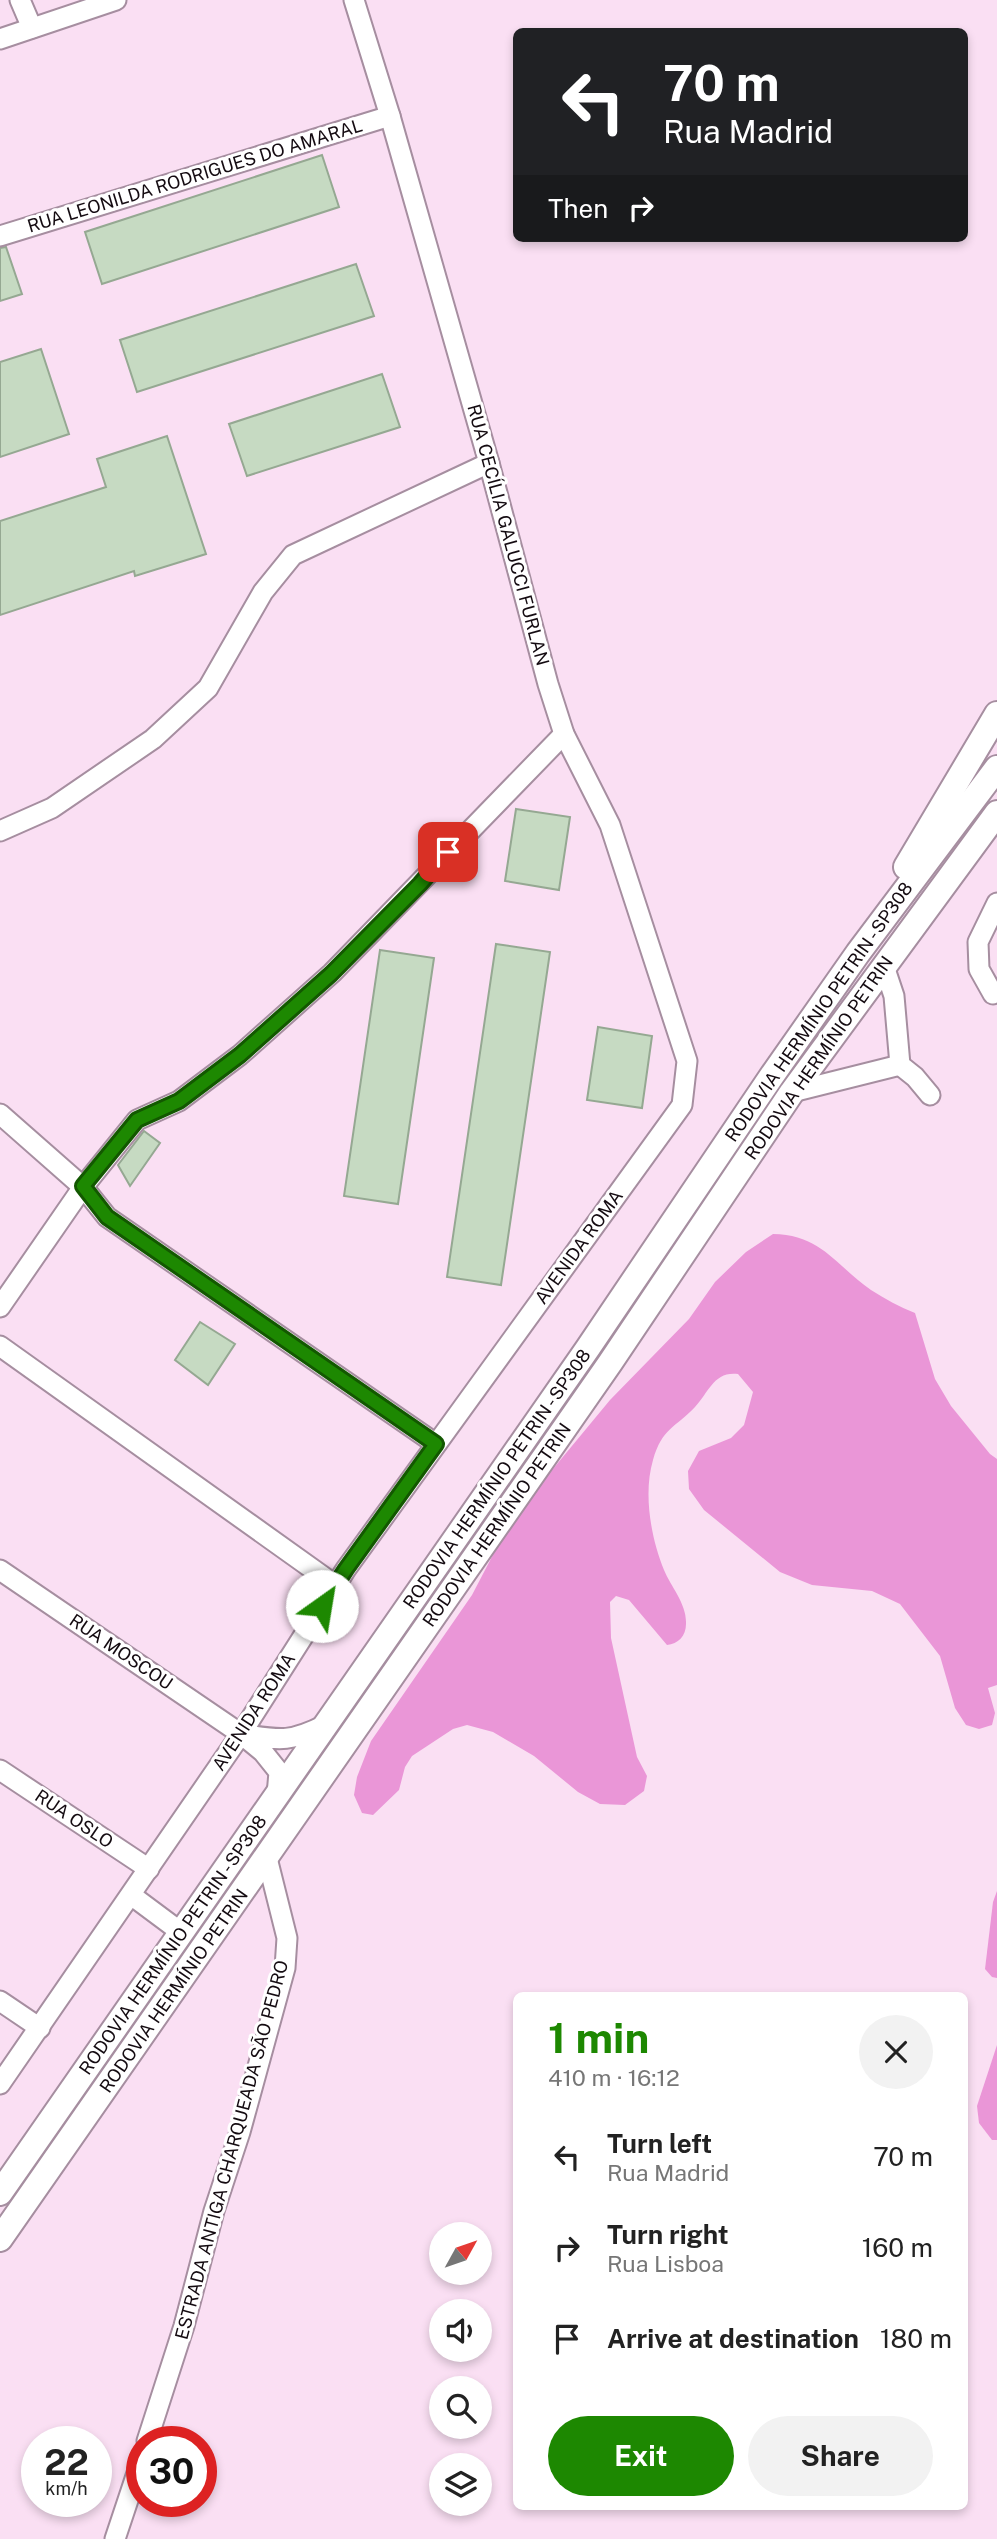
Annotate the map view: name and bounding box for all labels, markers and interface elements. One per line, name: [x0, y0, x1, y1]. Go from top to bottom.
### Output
text: 70 m: [663, 54, 780, 112]
icon: left: [548, 56, 639, 147]
text: Rua Madrid: [663, 113, 833, 150]
street label: RUA LEONILDA RODRIGUES DO AMARAL: [25, 114, 365, 237]
icon: right: [622, 189, 660, 227]
text: Then: [548, 193, 608, 224]
street label: RUA CECÍLIA GALUCCI FURLAN: [463, 401, 555, 668]
pin: [418, 822, 478, 882]
icon: arrive: [429, 833, 467, 871]
street label: RODOVIA HERMÍNIO PETRIN - SP308: [719, 876, 919, 1148]
street label: RODOVIA HERMÍNIO PETRIN: [740, 952, 898, 1164]
street label: AVENIDA ROMA: [530, 1185, 627, 1308]
street label: RODOVIA HERMÍNIO PETRIN - SP308: [397, 1343, 597, 1615]
street label: RODOVIA HERMÍNIO PETRIN: [418, 1419, 576, 1631]
position arrow: [285, 1569, 359, 1643]
street label: RUA MOSCOU: [66, 1609, 177, 1694]
street label: AVENIDA ROMA: [208, 1649, 299, 1774]
street label: RUA OSLO: [31, 1785, 117, 1852]
street label: RODOVIA HERMÍNIO PETRIN - SP308: [73, 1809, 273, 2081]
street label: RODOVIA HERMÍNIO PETRIN: [95, 1885, 253, 2097]
street label: ESTRADA ANTIGA CHARQUEADA SÃO PEDRO: [170, 1958, 292, 2342]
text: 1 min: [548, 2013, 649, 2062]
button: close: [859, 2015, 933, 2089]
text: 410 m · 16:12: [548, 2064, 680, 2091]
text: Turn left: [607, 2128, 712, 2159]
icon: left: [548, 2138, 586, 2176]
text: 70 m: [873, 2141, 933, 2172]
text: Rua Madrid: [607, 2159, 729, 2186]
text: Turn right: [607, 2219, 729, 2250]
north arrow: [429, 2222, 492, 2286]
map controls: [429, 2222, 492, 2516]
icon: right: [548, 2229, 586, 2267]
text: 160 m: [862, 2232, 933, 2263]
text: Rua Lisboa: [607, 2250, 724, 2277]
button: sound: [429, 2299, 492, 2362]
icon: arrive: [548, 2320, 586, 2358]
text: Arrive at destination: [607, 2323, 859, 2354]
text: 180 m: [880, 2323, 952, 2354]
button: search: [429, 2376, 492, 2439]
button: Exit: [548, 2416, 734, 2496]
button: Share: [748, 2416, 933, 2496]
speed limit sign: 30: [126, 2426, 217, 2517]
text: 22: [44, 2442, 89, 2483]
button: layers: [429, 2453, 492, 2516]
text: km/h: [45, 2478, 88, 2499]

